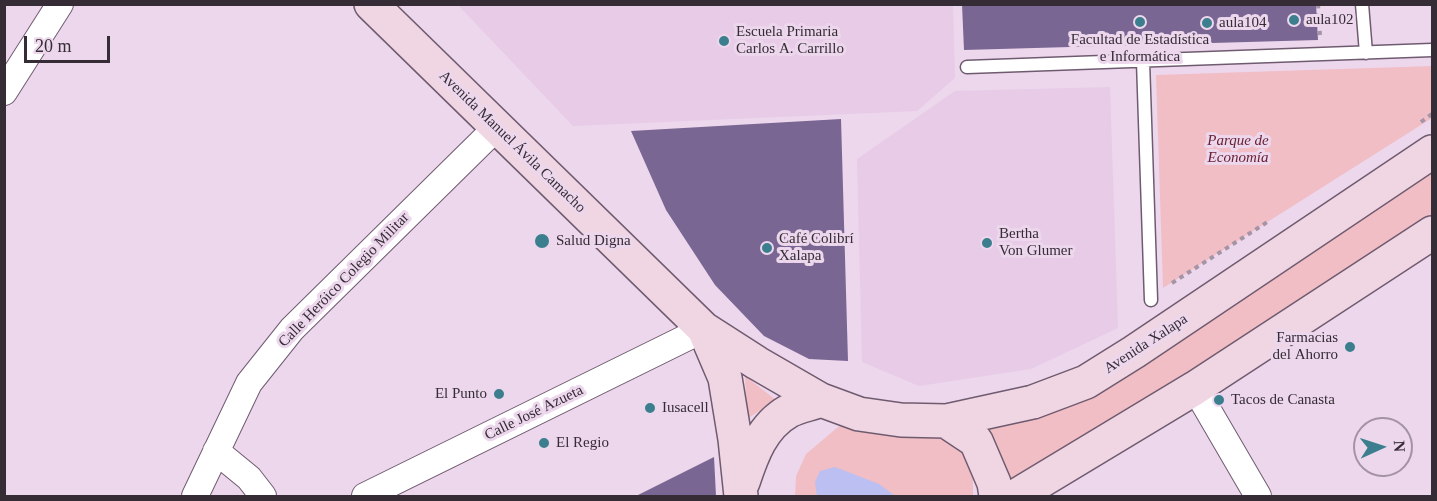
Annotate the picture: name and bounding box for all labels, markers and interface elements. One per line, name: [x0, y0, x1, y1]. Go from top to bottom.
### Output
place label: aula102: [1306, 11, 1353, 29]
marker: aula102: [1287, 13, 1301, 27]
place label: aula104: [1219, 14, 1266, 32]
marker: Facultad de Estadística e Informática: [1133, 15, 1147, 29]
marker: aula104: [1200, 16, 1214, 30]
place label: Escuela Primaria Carlos A. Carrillo: [736, 23, 844, 58]
scale bar: [27, 24, 112, 62]
place label: Facultad de Estadística e Informática: [1071, 31, 1209, 66]
marker: Escuela Primaria Carlos A. Carrillo: [717, 34, 731, 48]
text: 20 m: [35, 36, 72, 56]
street label: Avenida Manuel Ávila Camacho: [435, 67, 589, 217]
park label: Parque de Economía: [1207, 132, 1269, 167]
street label: Calle Heróico Colegio Militar: [275, 209, 413, 351]
place label: Bertha Von Glumer: [999, 225, 1072, 260]
place label: Café Colibrí Xalapa: [779, 230, 854, 265]
marker: Salud Digna: [533, 232, 551, 250]
place label: Salud Digna: [556, 232, 631, 250]
marker: Bertha Von Glumer: [980, 236, 994, 250]
marker: Café Colibrí Xalapa: [760, 241, 774, 255]
street label: Avenida Xalapa: [1101, 310, 1191, 378]
place label: Farmacias del Ahorro: [1273, 329, 1338, 364]
marker: Farmacias del Ahorro: [1343, 340, 1357, 354]
street label: Calle José Azueta: [482, 381, 586, 445]
place label: El Punto: [435, 385, 487, 403]
marker: El Punto: [492, 387, 506, 401]
place label: Tacos de Canasta: [1231, 391, 1335, 409]
marker: Tacos de Canasta: [1212, 393, 1226, 407]
place label: Iusacell: [662, 399, 709, 417]
marker: Iusacell: [643, 401, 657, 415]
north arrow: [1353, 417, 1413, 477]
place label: El Regio: [556, 434, 609, 452]
marker: El Regio: [537, 436, 551, 450]
text: N: [1391, 440, 1408, 452]

